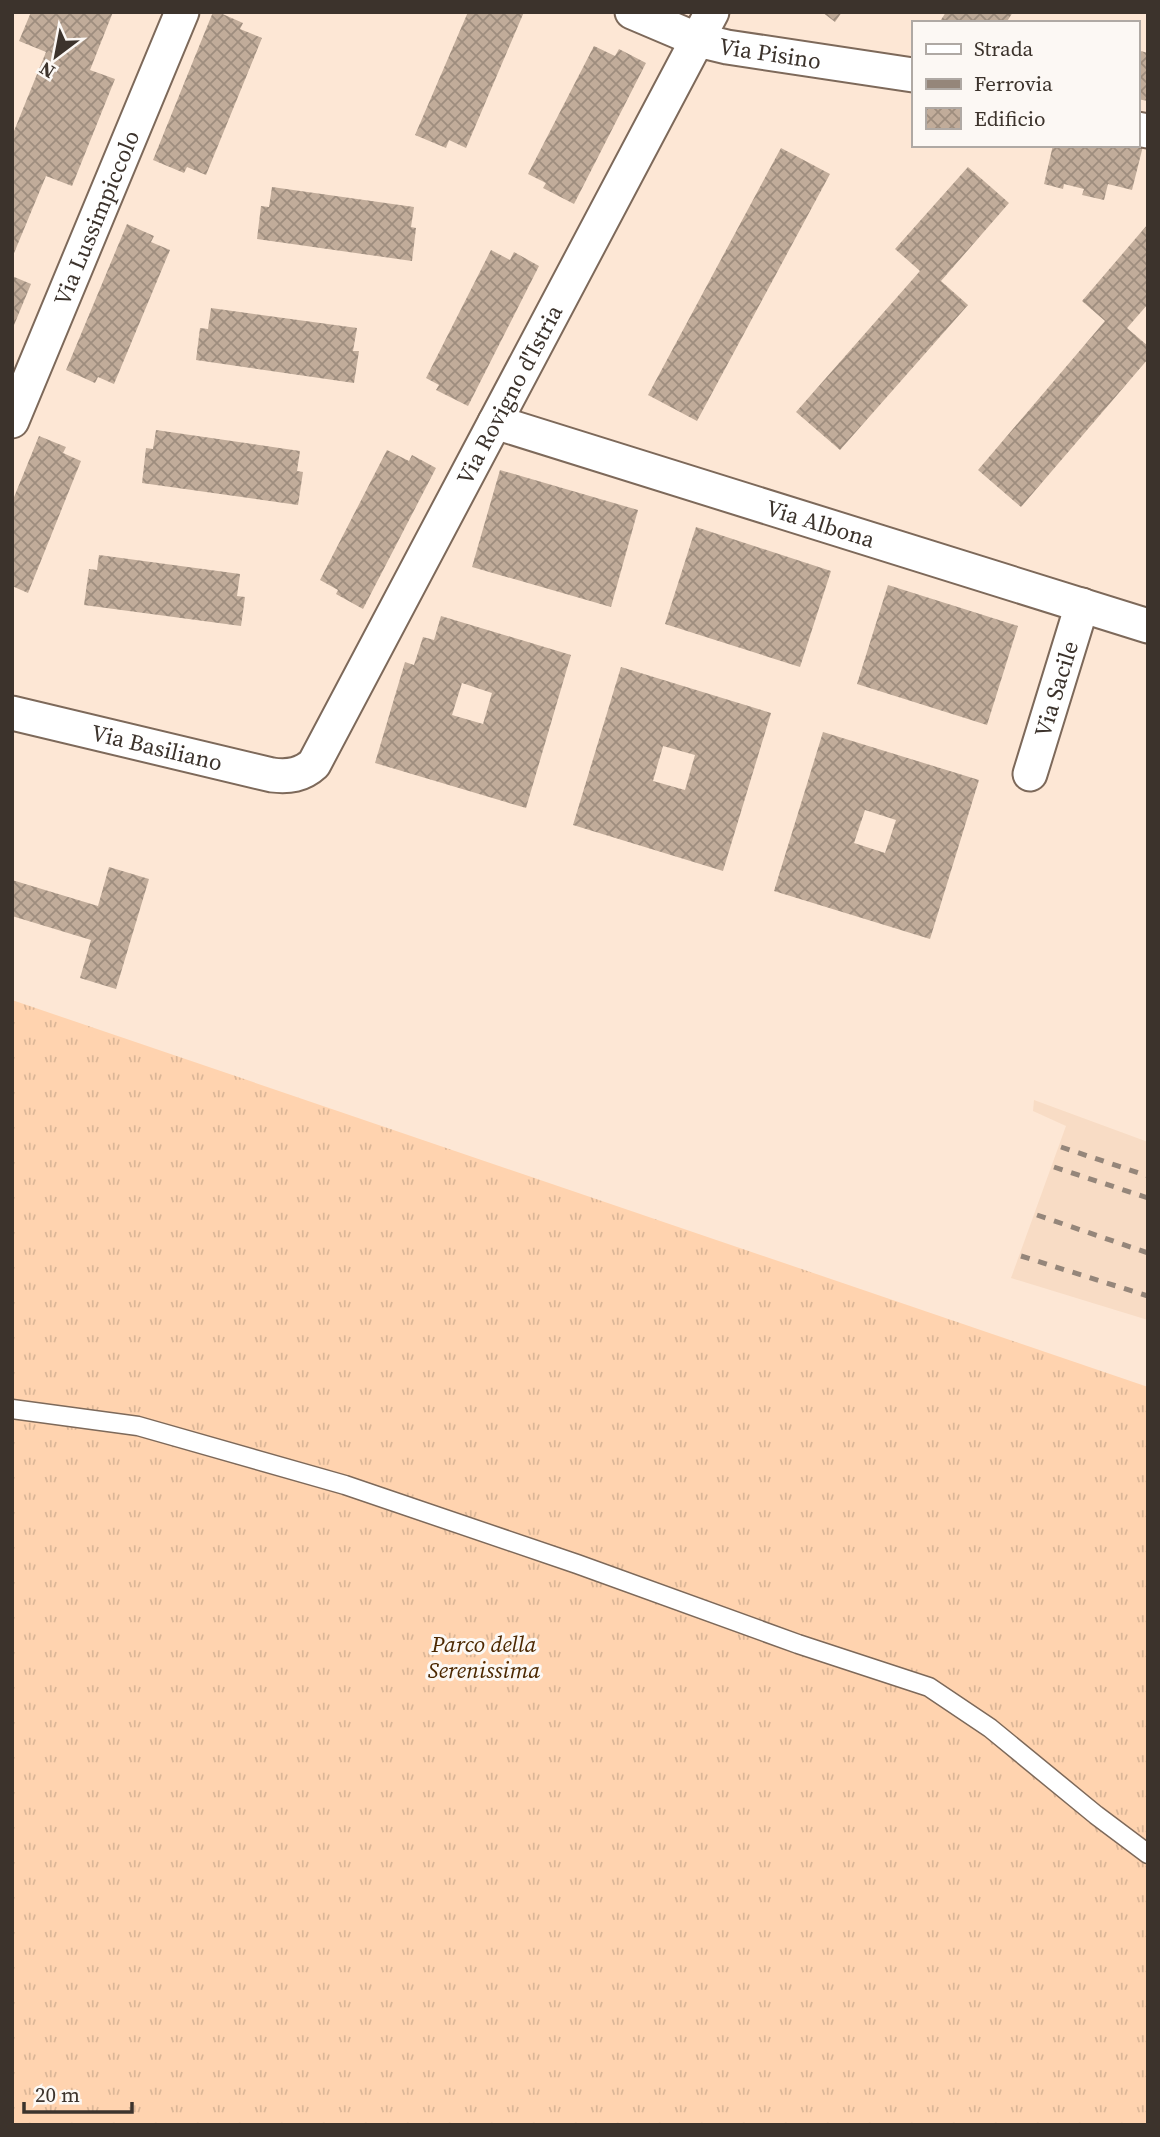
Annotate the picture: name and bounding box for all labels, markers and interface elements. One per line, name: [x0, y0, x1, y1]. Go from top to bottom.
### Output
north arrow: [21, 21, 91, 91]
legend: [912, 21, 1139, 147]
street label: Via Pisino: [716, 30, 823, 77]
text: Strada: [974, 34, 1033, 63]
text: N: [34, 56, 60, 85]
text: Ferrovia: [974, 69, 1053, 98]
text: Edificio: [974, 104, 1046, 133]
street label: Via Lussimpiccolo: [46, 125, 147, 310]
street label: Via Rovigno d'Istria: [449, 299, 570, 490]
street label: Via Albona: [762, 492, 879, 556]
street label: Via Sacile: [1026, 637, 1086, 741]
street label: Via Basiliano: [88, 716, 226, 779]
park label: Parco della Serenissima: [428, 1628, 540, 1686]
scale bar: [24, 2070, 133, 2114]
text: 20 m: [35, 2080, 80, 2109]

